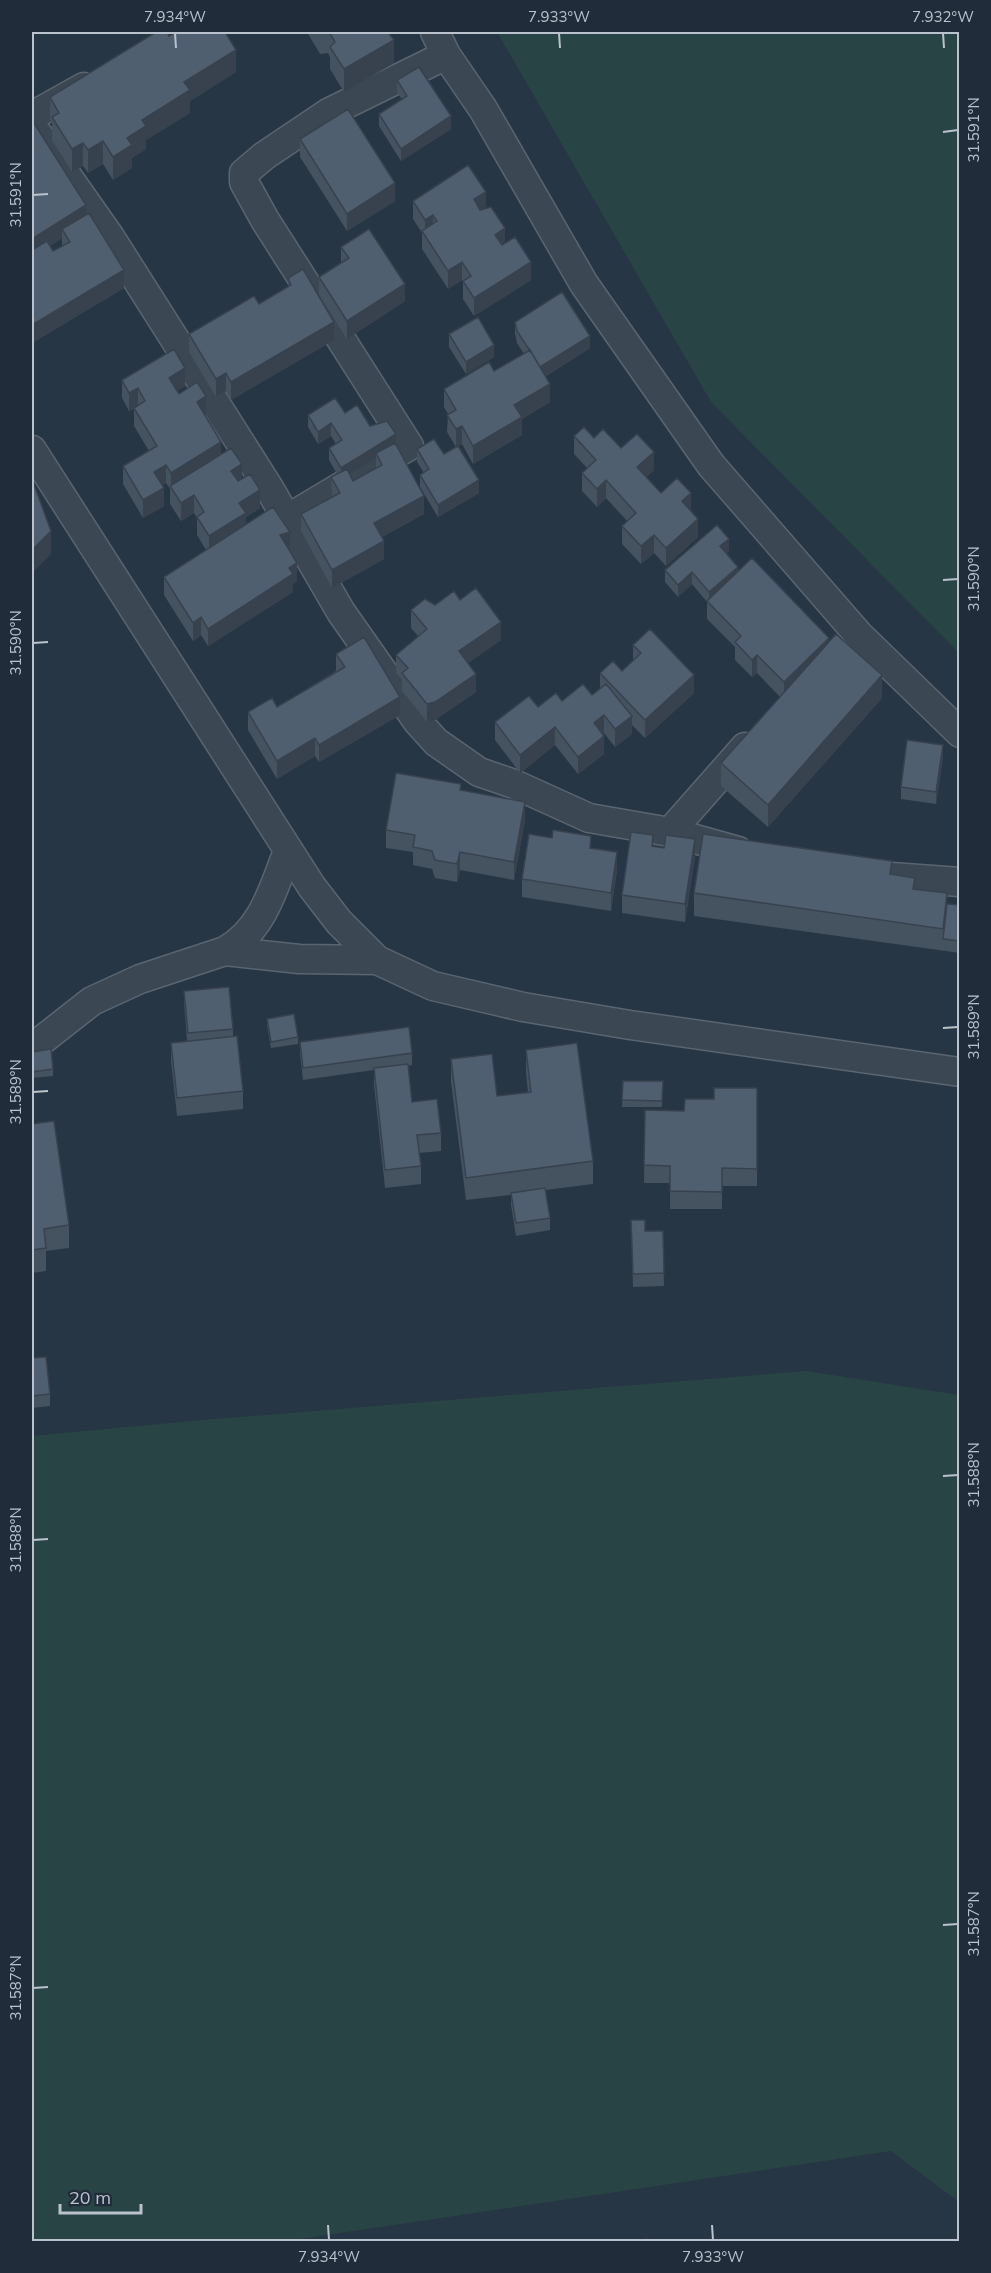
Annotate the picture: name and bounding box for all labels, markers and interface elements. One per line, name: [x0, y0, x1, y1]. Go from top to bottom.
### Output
text: 7.934°W: [144, 7, 206, 26]
text: 7.933°W: [528, 7, 590, 26]
text: 7.932°W: [912, 7, 974, 26]
text: 31.591°N: [964, 97, 983, 163]
text: 31.591°N: [6, 162, 25, 228]
text: 31.590°N: [964, 546, 983, 612]
text: 31.590°N: [6, 610, 25, 676]
text: 31.589°N: [964, 994, 983, 1060]
text: 31.589°N: [6, 1059, 25, 1125]
text: 31.588°N: [964, 1442, 983, 1508]
text: 31.588°N: [6, 1507, 25, 1573]
text: 31.587°N: [964, 1891, 983, 1957]
text: 31.587°N: [6, 1955, 25, 2021]
scale bar: [60, 2177, 141, 2215]
text: 20 m: [69, 2186, 111, 2209]
text: 7.934°W: [298, 2247, 360, 2266]
text: 7.933°W: [682, 2247, 744, 2266]

